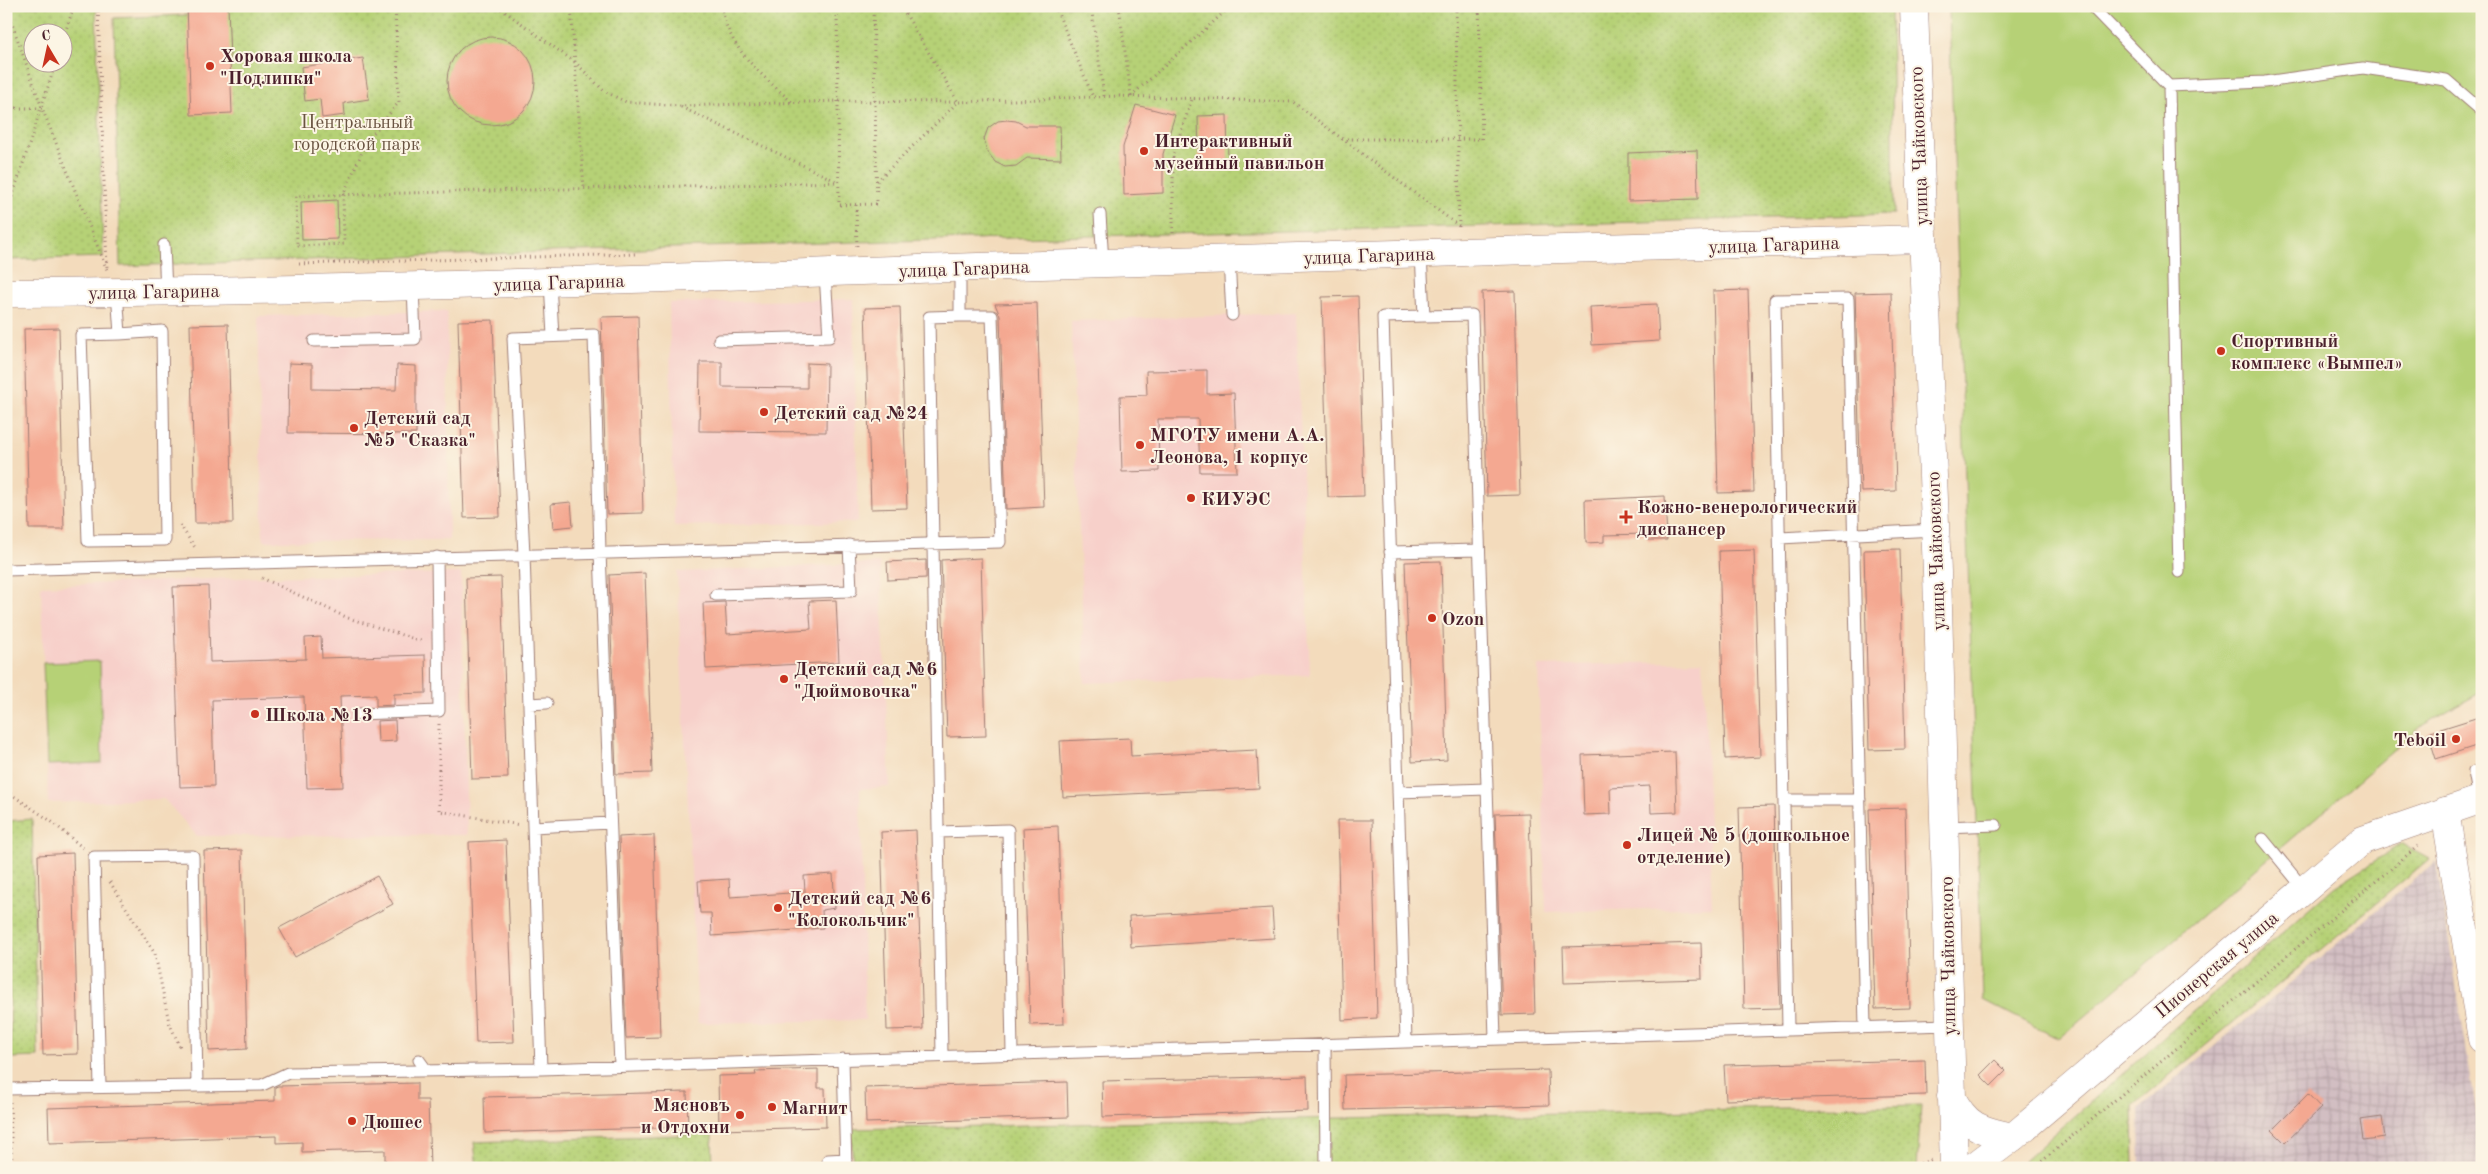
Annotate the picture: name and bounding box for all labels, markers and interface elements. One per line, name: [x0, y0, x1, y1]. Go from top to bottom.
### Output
north arrow: [22, 22, 72, 72]
text: С: [40, 29, 52, 44]
place label: Хоровая школа "Подлипки": [220, 48, 353, 89]
marker: Хоровая школа "Подлипки": [204, 60, 216, 72]
street label: улица Чайковского: [1908, 66, 1933, 226]
park label: Центральный городской парк: [294, 114, 421, 155]
place label: Интерактивный музейный павильон: [1154, 133, 1324, 174]
marker: Интерактивный музейный павильон: [1138, 145, 1150, 157]
street label: улица Гагарина: [1708, 235, 1841, 258]
street label: улица Гагарина: [1303, 246, 1436, 269]
street label: улица Гагарина: [898, 259, 1031, 282]
street label: улица Гагарина: [493, 273, 626, 296]
street label: улица Гагарина: [88, 283, 221, 304]
place label: Спортивный комплекс «Вымпел»: [2231, 333, 2403, 374]
marker: Спортивный комплекс «Вымпел»: [2215, 345, 2227, 357]
place label: Детский сад №24: [774, 405, 928, 424]
marker: Детский сад №24: [758, 406, 770, 418]
place label: Детский сад №5 "Сказка": [364, 410, 476, 451]
marker: Детский сад №5 "Сказка": [348, 422, 360, 434]
place label: МГОТУ имени А.А. Леонова, 1 корпус: [1150, 427, 1325, 468]
marker: МГОТУ имени А.А. Леонова, 1 корпус: [1134, 439, 1146, 451]
street label: улица Чайковского: [1925, 471, 1950, 631]
place label: КИУЭС: [1201, 491, 1271, 510]
marker: КИУЭС: [1185, 492, 1197, 504]
place label: Кожно-венерологический диспансер: [1637, 499, 1858, 540]
marker: Кожно-венерологический диспансер: [1619, 510, 1633, 524]
place label: Ozon: [1442, 611, 1484, 630]
marker: Ozon: [1426, 612, 1438, 624]
place label: Детский сад №6 "Дюймовочка": [794, 661, 937, 702]
marker: Детский сад №6 "Дюймовочка": [778, 673, 790, 685]
place label: Школа №13: [265, 707, 373, 726]
marker: Школа №13: [249, 708, 261, 720]
place label: Teboil: [2394, 732, 2446, 751]
marker: Teboil: [2450, 733, 2462, 745]
place label: Лицей № 5 (дошкольное отделение): [1637, 827, 1850, 868]
marker: Лицей № 5 (дошкольное отделение): [1621, 839, 1633, 851]
street label: улица Чайковского: [1939, 876, 1960, 1036]
place label: Детский сад №6 "Колокольчик": [788, 890, 931, 931]
marker: Детский сад №6 "Колокольчик": [772, 902, 784, 914]
street label: Пионерская улица: [2152, 909, 2283, 1023]
place label: Мясновъ и Отдохни: [641, 1097, 730, 1138]
place label: Магнит: [782, 1100, 848, 1119]
marker: Магнит: [766, 1101, 778, 1113]
marker: Мясновъ и Отдохни: [734, 1109, 746, 1121]
place label: Дюшес: [362, 1114, 423, 1133]
marker: Дюшес: [346, 1115, 358, 1127]

